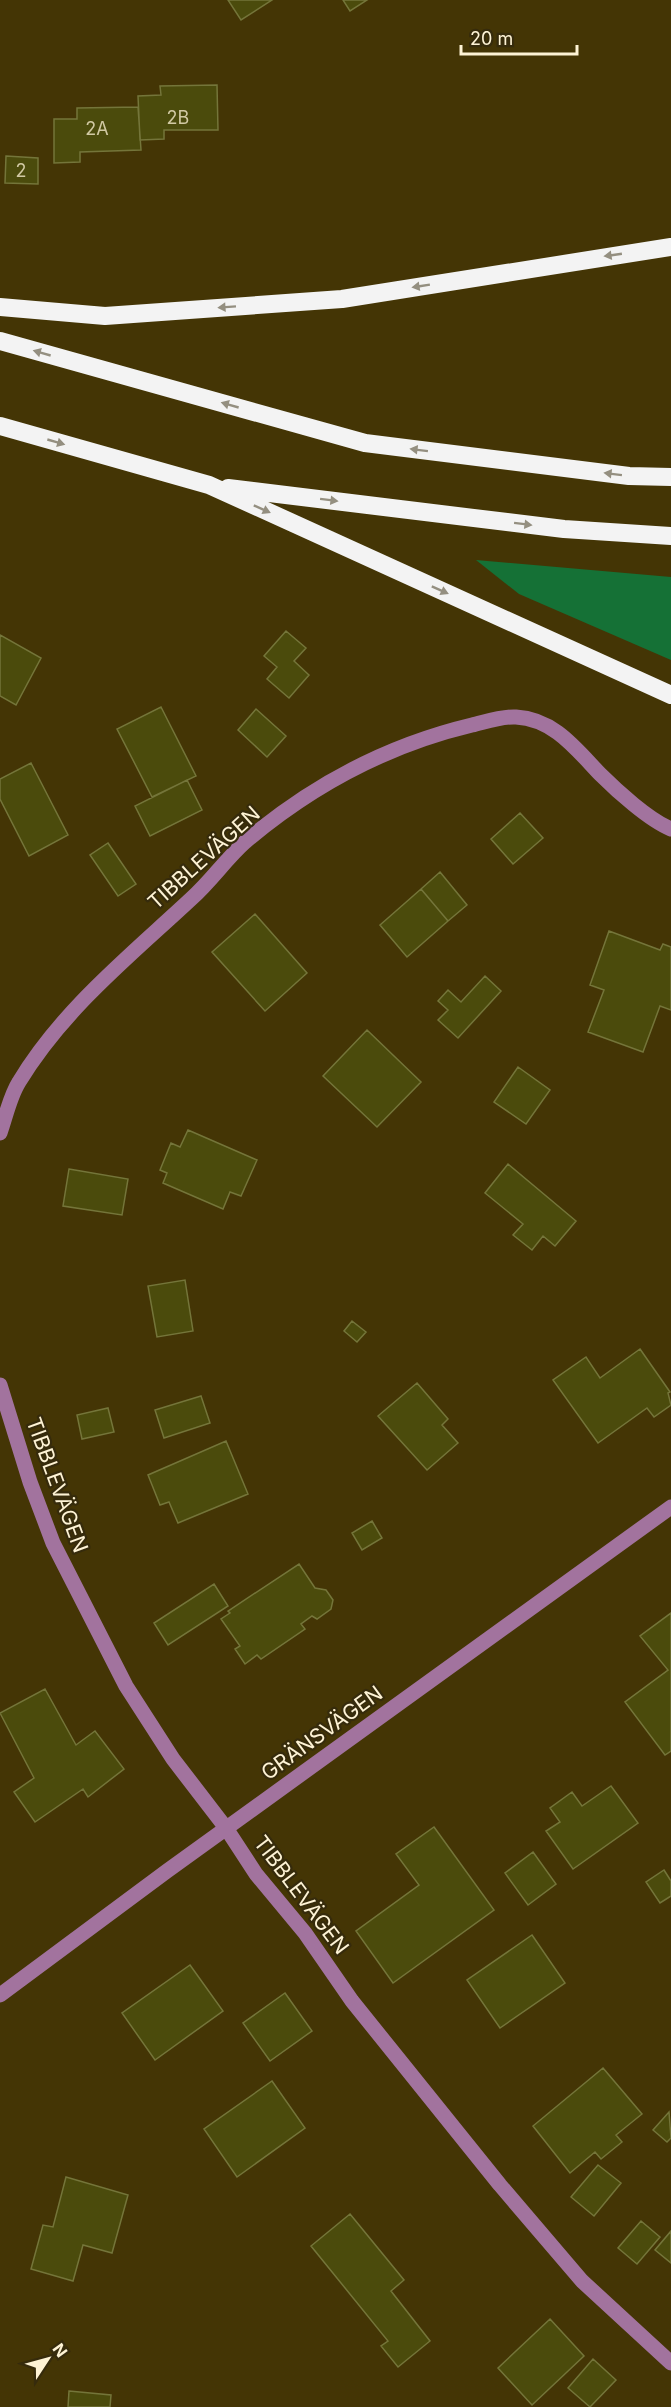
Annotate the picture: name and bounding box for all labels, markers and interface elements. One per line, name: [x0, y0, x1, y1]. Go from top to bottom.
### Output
scale bar: [461, 18, 576, 56]
text: 20 m: [470, 28, 513, 49]
house number: 2B: [167, 107, 189, 128]
house number: 2A: [85, 118, 109, 139]
house number: 2: [16, 160, 26, 181]
one-way arrow: [603, 250, 622, 259]
one-way arrow: [411, 282, 430, 291]
one-way arrow: [217, 302, 236, 312]
one-way arrow: [33, 348, 51, 357]
one-way arrow: [221, 400, 239, 410]
one-way arrow: [47, 438, 65, 447]
one-way arrow: [410, 445, 429, 455]
one-way arrow: [603, 470, 622, 479]
one-way arrow: [320, 495, 339, 505]
one-way arrow: [253, 505, 271, 515]
one-way arrow: [513, 519, 532, 528]
one-way arrow: [431, 585, 449, 595]
street label: TIBBLEVÄGEN: [142, 800, 265, 914]
street label: TIBBLEVÄGEN: [21, 1413, 94, 1556]
street label: GRÄNSVÄGEN: [256, 1679, 387, 1785]
street label: TIBBLEVÄGEN: [249, 1830, 355, 1959]
north arrow: [18, 2329, 78, 2389]
text: N: [48, 2339, 72, 2361]

